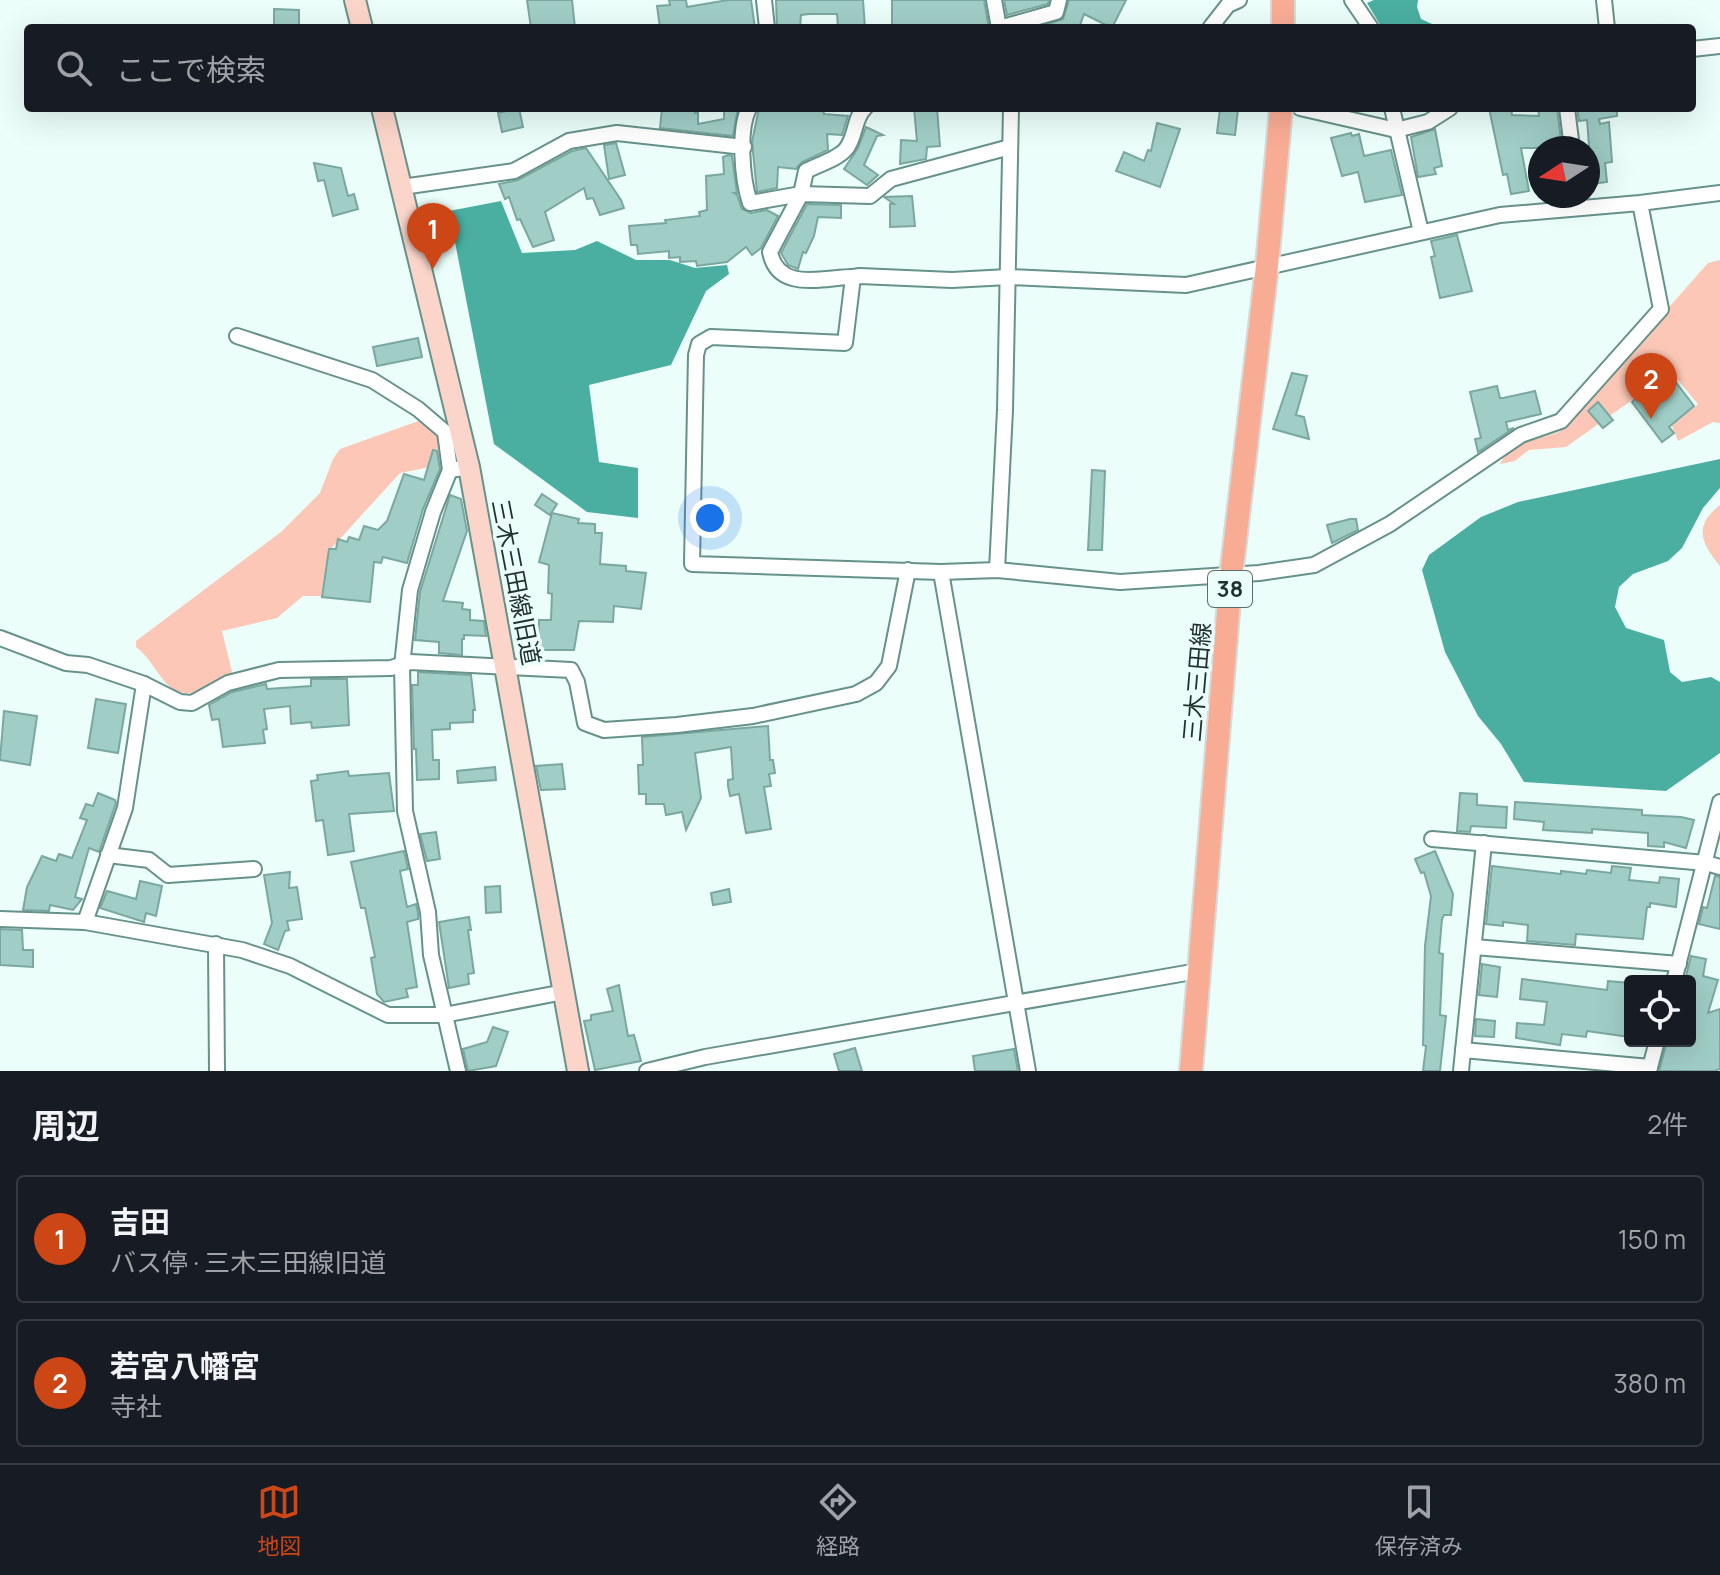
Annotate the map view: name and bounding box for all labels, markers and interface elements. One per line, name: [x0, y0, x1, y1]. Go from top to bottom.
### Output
search box: [24, 24, 1696, 112]
icon: search: [52, 46, 96, 90]
text: ここで検索: [116, 49, 266, 90]
north arrow: [1528, 136, 1600, 208]
pin: 1: [407, 203, 459, 269]
pin: 2: [1625, 353, 1677, 419]
street label: 三木三田線旧道: [485, 496, 549, 668]
your location: [690, 498, 730, 538]
road number: 38: [1208, 571, 1252, 607]
street label: 三木三田線: [1174, 621, 1218, 743]
map controls: [1624, 975, 1696, 1047]
button: locate: [1624, 975, 1696, 1047]
text: 周辺: [32, 1102, 100, 1148]
text: 2件: [1647, 1106, 1688, 1142]
text: 吉田: [110, 1201, 170, 1242]
text: 1: [54, 1221, 66, 1257]
text: 150 m: [1618, 1221, 1686, 1257]
text: バス停 · 三木三田線旧道: [110, 1244, 386, 1280]
text: 若宮八幡宮: [110, 1345, 260, 1386]
text: 2: [52, 1365, 68, 1401]
text: 380 m: [1613, 1365, 1686, 1401]
text: 寺社: [110, 1388, 162, 1424]
tab: 地図: [257, 1480, 301, 1561]
tab: 経路: [816, 1480, 860, 1561]
tab: 保存済み: [1375, 1480, 1463, 1561]

